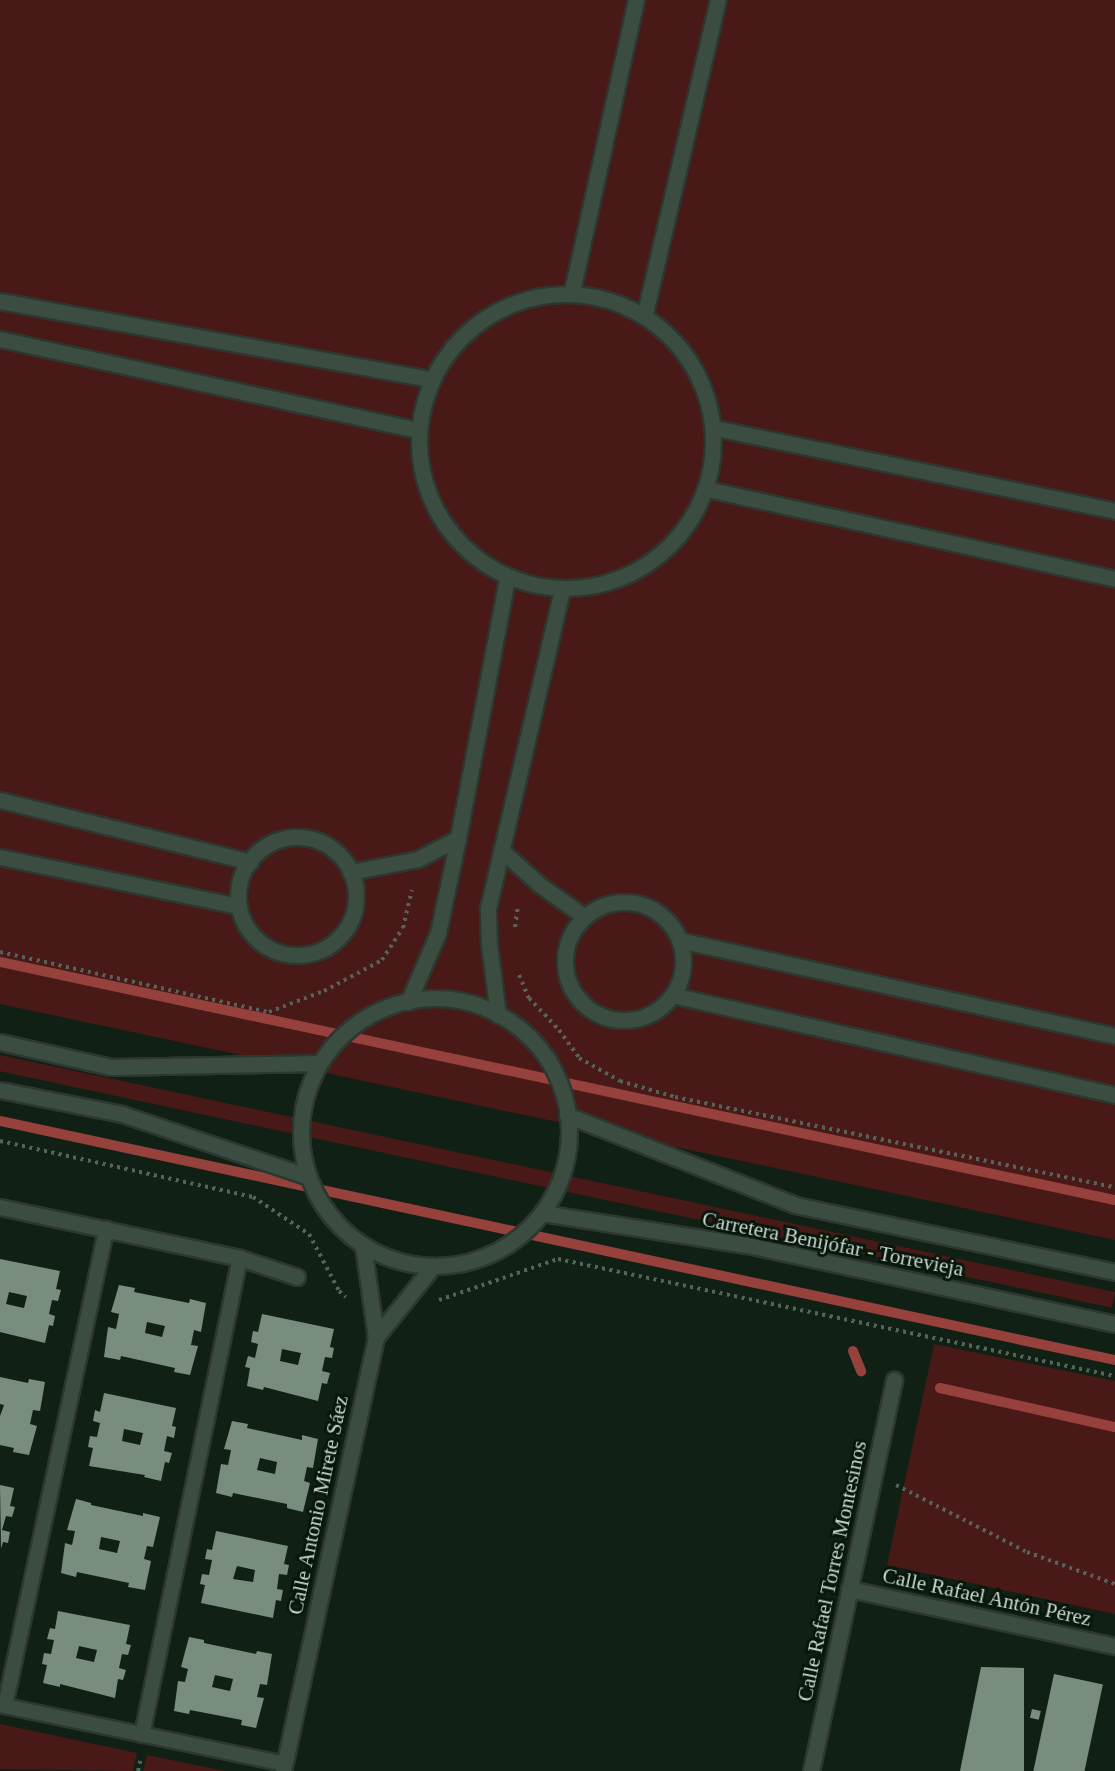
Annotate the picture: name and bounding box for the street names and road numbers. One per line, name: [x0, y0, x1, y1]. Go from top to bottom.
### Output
street label: Carretera Benijófar - Torrevieja: [700, 1206, 966, 1282]
street label: Calle Antonio Mirete Sáez: [282, 1393, 354, 1617]
street label: Calle Rafael Torres Montesinos: [792, 1438, 872, 1704]
street label: Calle Rafael Antón Pérez: [880, 1562, 1094, 1632]

